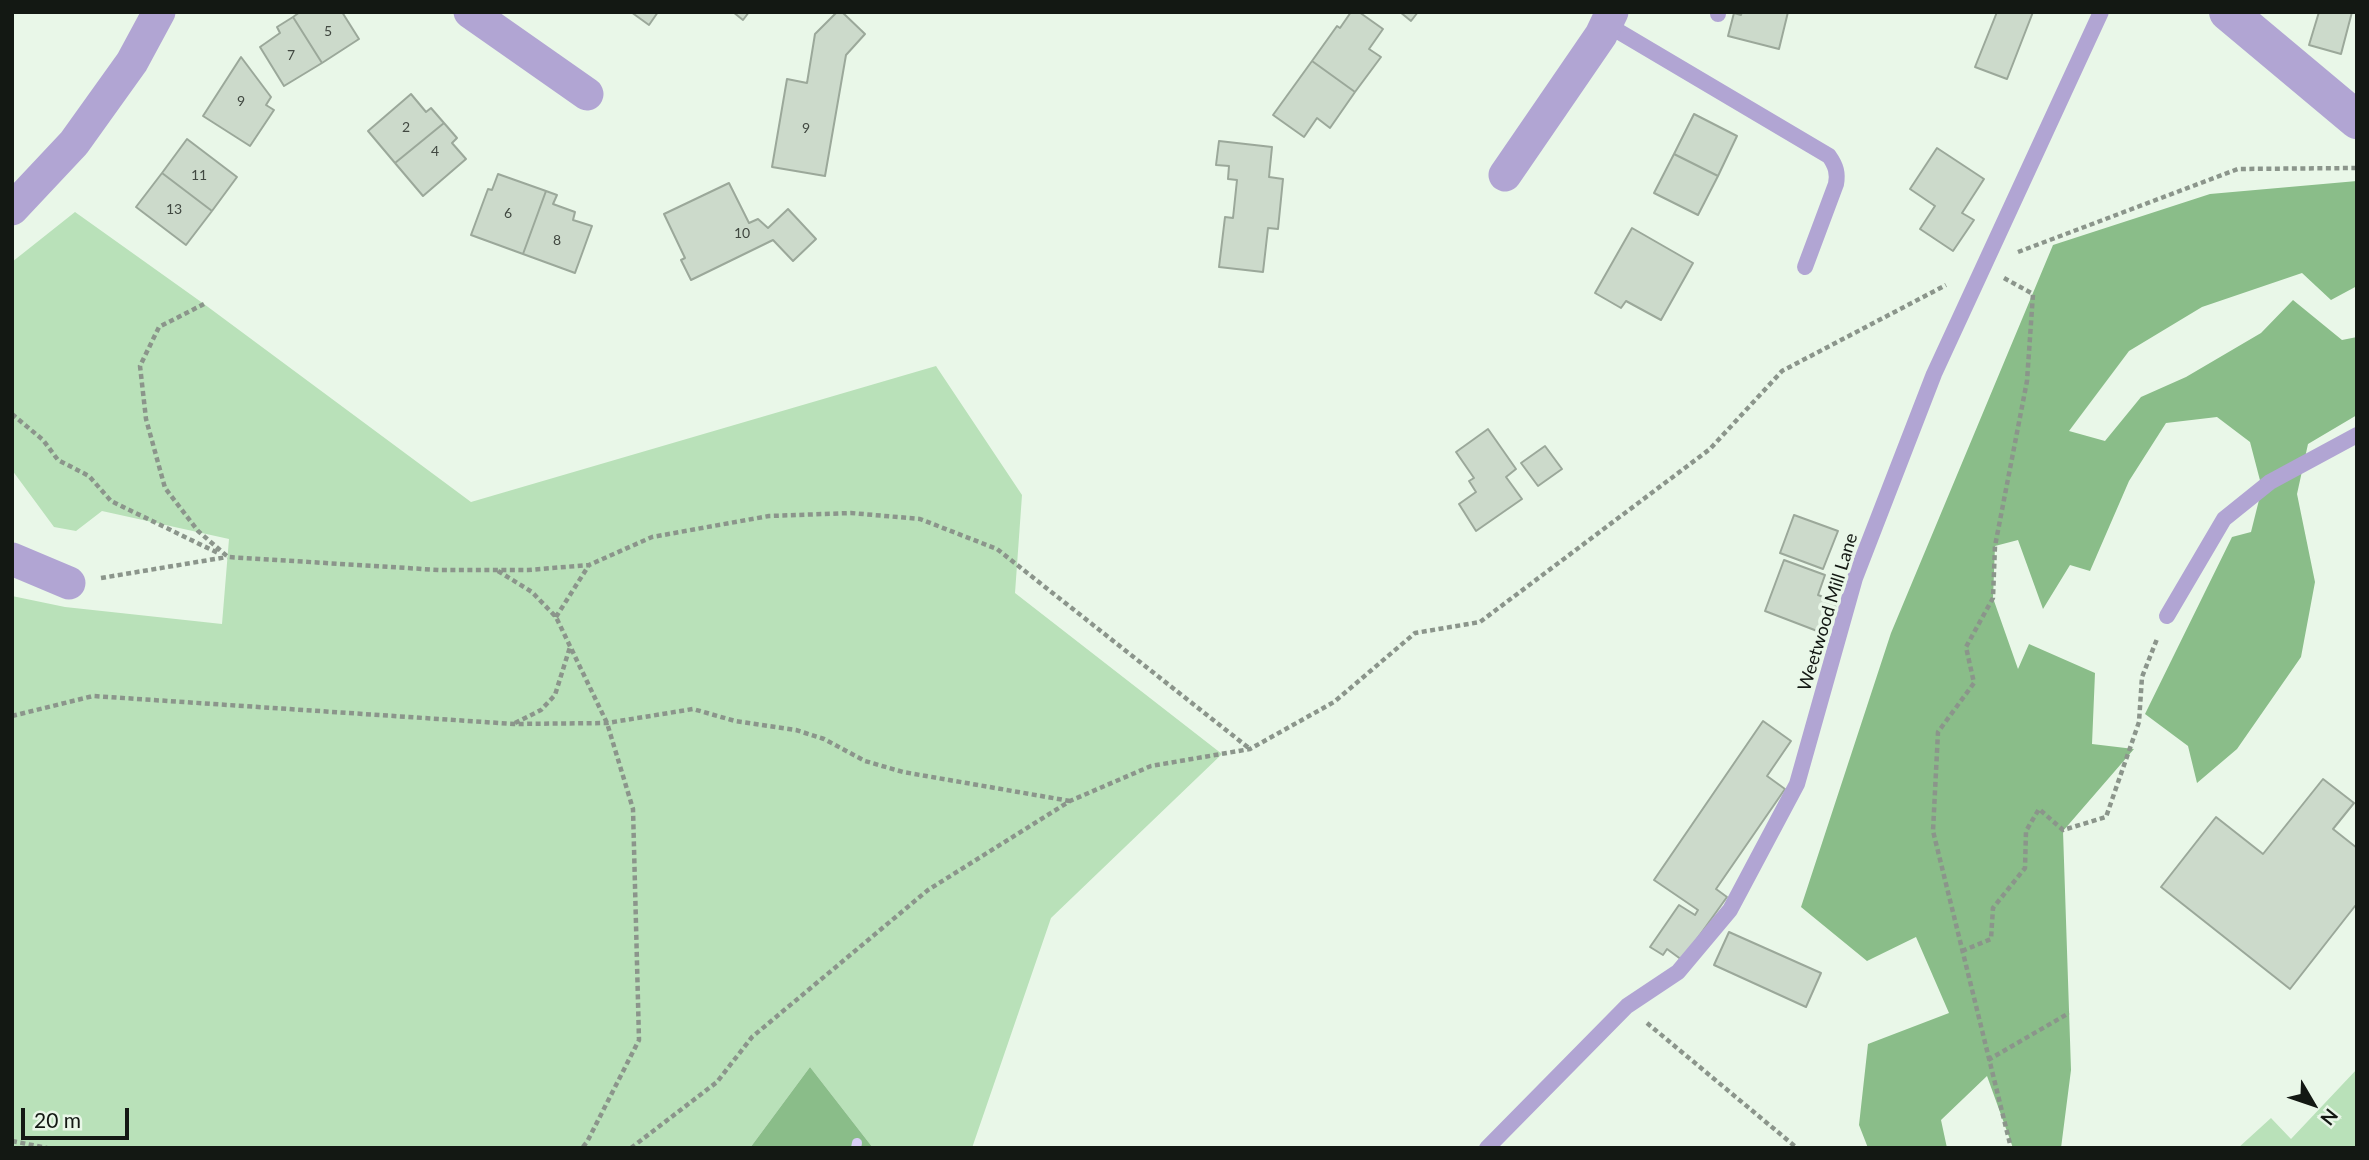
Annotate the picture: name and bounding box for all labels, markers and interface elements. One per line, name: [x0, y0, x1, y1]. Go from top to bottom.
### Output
house number: 5: [324, 23, 332, 39]
house number: 7: [287, 47, 295, 63]
house number: 9: [237, 93, 245, 109]
house number: 2: [402, 119, 410, 135]
house number: 9: [802, 120, 810, 136]
house number: 4: [431, 143, 439, 159]
house number: 11: [191, 167, 207, 183]
house number: 13: [166, 201, 182, 217]
house number: 6: [504, 205, 512, 221]
house number: 10: [734, 225, 750, 241]
house number: 8: [553, 232, 561, 248]
street label: Weetwood Mill Lane: [1794, 530, 1862, 694]
north arrow: [2278, 1069, 2348, 1139]
scale bar: [24, 1094, 133, 1138]
text: N: [2316, 1105, 2343, 1130]
text: 20 m: [34, 1107, 81, 1132]

